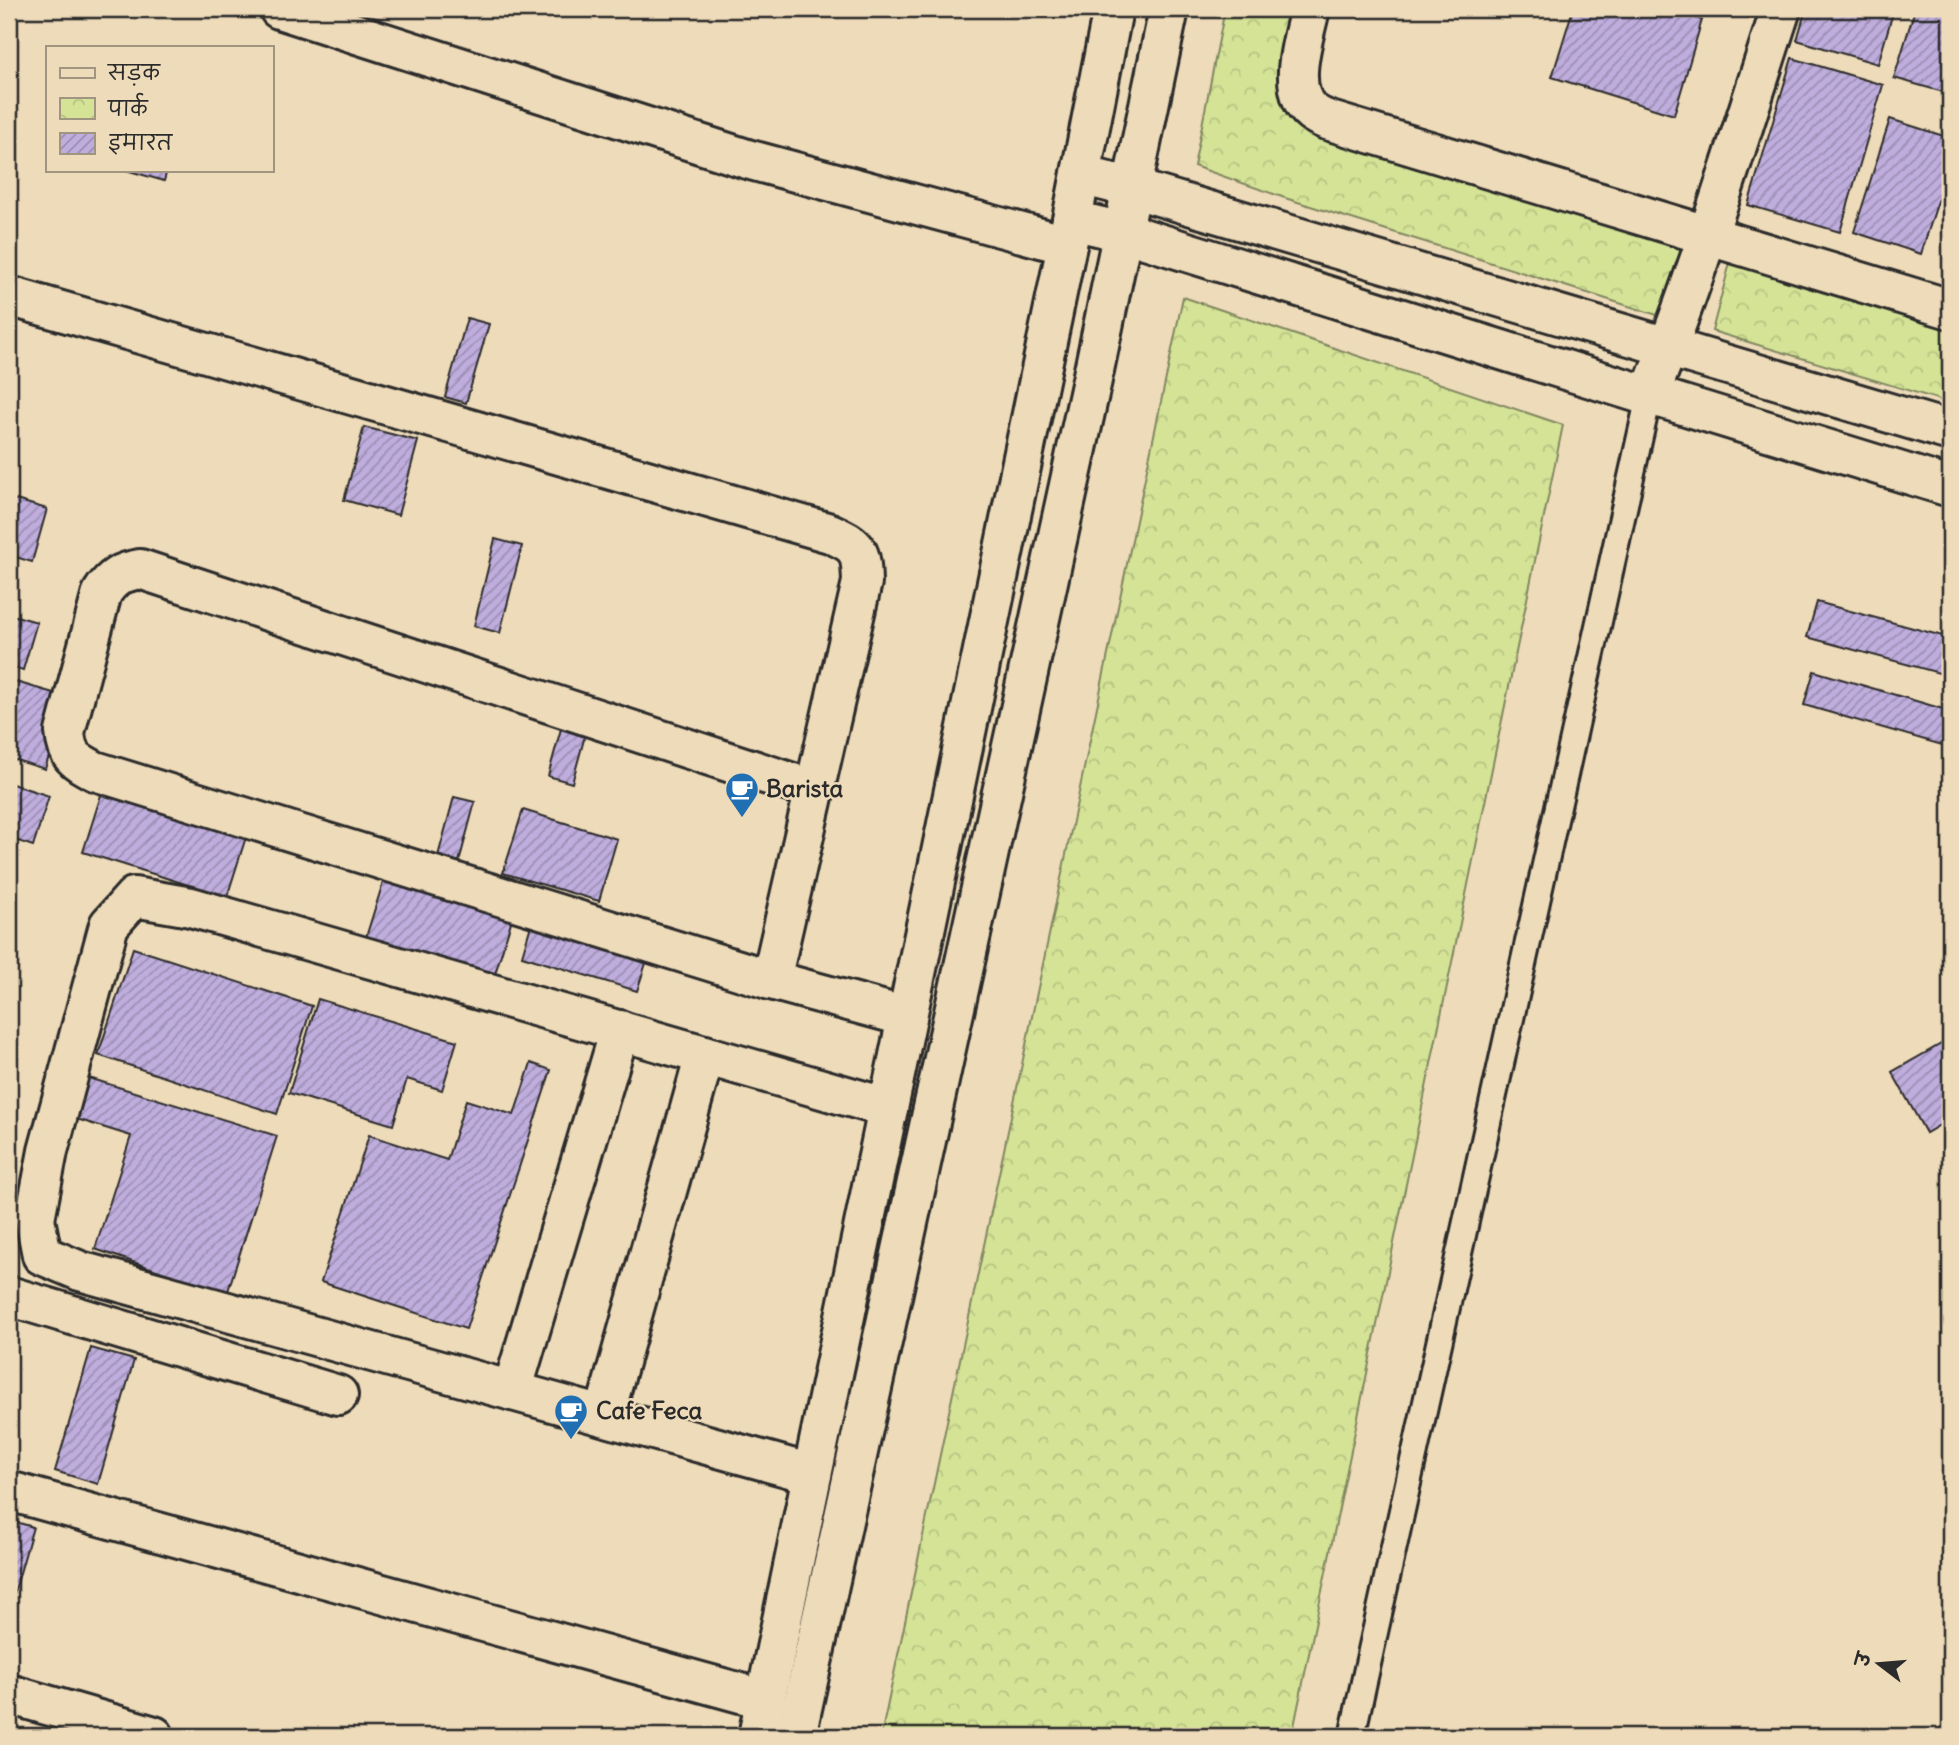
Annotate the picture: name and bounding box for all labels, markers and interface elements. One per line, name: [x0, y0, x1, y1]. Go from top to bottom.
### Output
legend: [46, 46, 273, 172]
text: सड़क: [107, 59, 161, 86]
text: पार्क: [107, 92, 149, 122]
text: इमारत: [108, 129, 174, 156]
cafe icon: Barista: [723, 770, 761, 819]
place label: Barista: [766, 773, 844, 803]
cafe icon: Cafe Feca: [552, 1392, 590, 1441]
place label: Cafe Feca: [596, 1395, 702, 1425]
north arrow: [1843, 1630, 1913, 1700]
text: उ: [1849, 1648, 1877, 1671]

